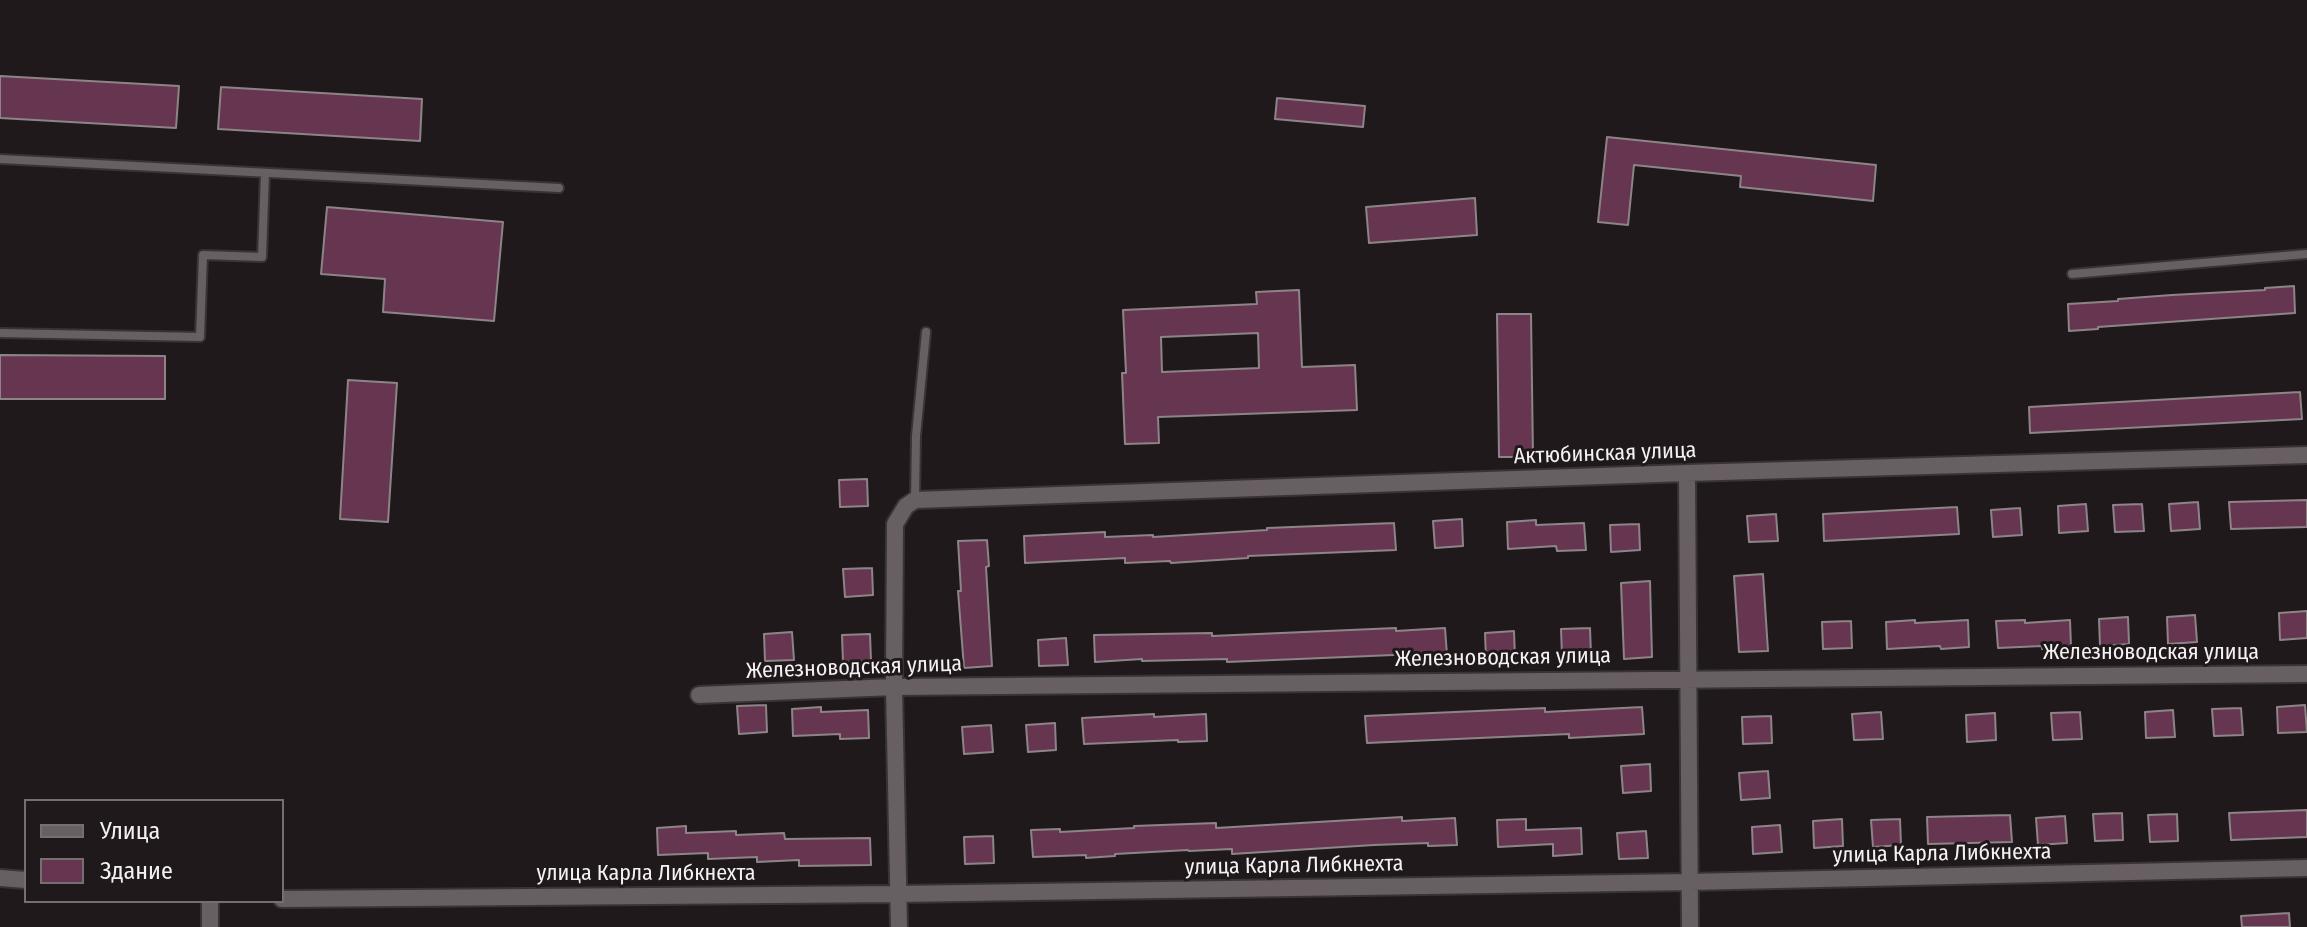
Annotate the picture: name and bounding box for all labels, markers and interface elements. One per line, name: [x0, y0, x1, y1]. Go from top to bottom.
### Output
street label: Актюбинская улица: [1513, 438, 1697, 470]
street label: Железноводская улица: [2043, 640, 2259, 666]
street label: Железноводская улица: [1395, 643, 1611, 673]
street label: Железноводская улица: [746, 651, 962, 685]
legend: [24, 799, 284, 903]
text: Улица: [100, 817, 160, 845]
street label: улица Карла Либкнехта: [1832, 839, 2052, 869]
street label: улица Карла Либкнехта: [1184, 851, 1404, 881]
text: Здание: [100, 857, 173, 885]
street label: улица Карла Либкнехта: [537, 861, 755, 887]

